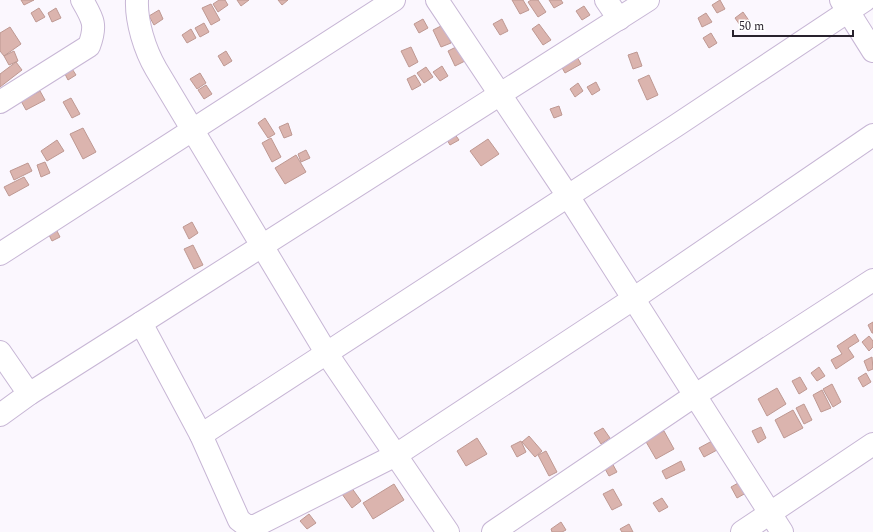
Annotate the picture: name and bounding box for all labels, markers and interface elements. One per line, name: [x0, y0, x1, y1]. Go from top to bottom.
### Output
scale bar: [733, 12, 853, 38]
text: 50 m: [739, 17, 764, 36]

